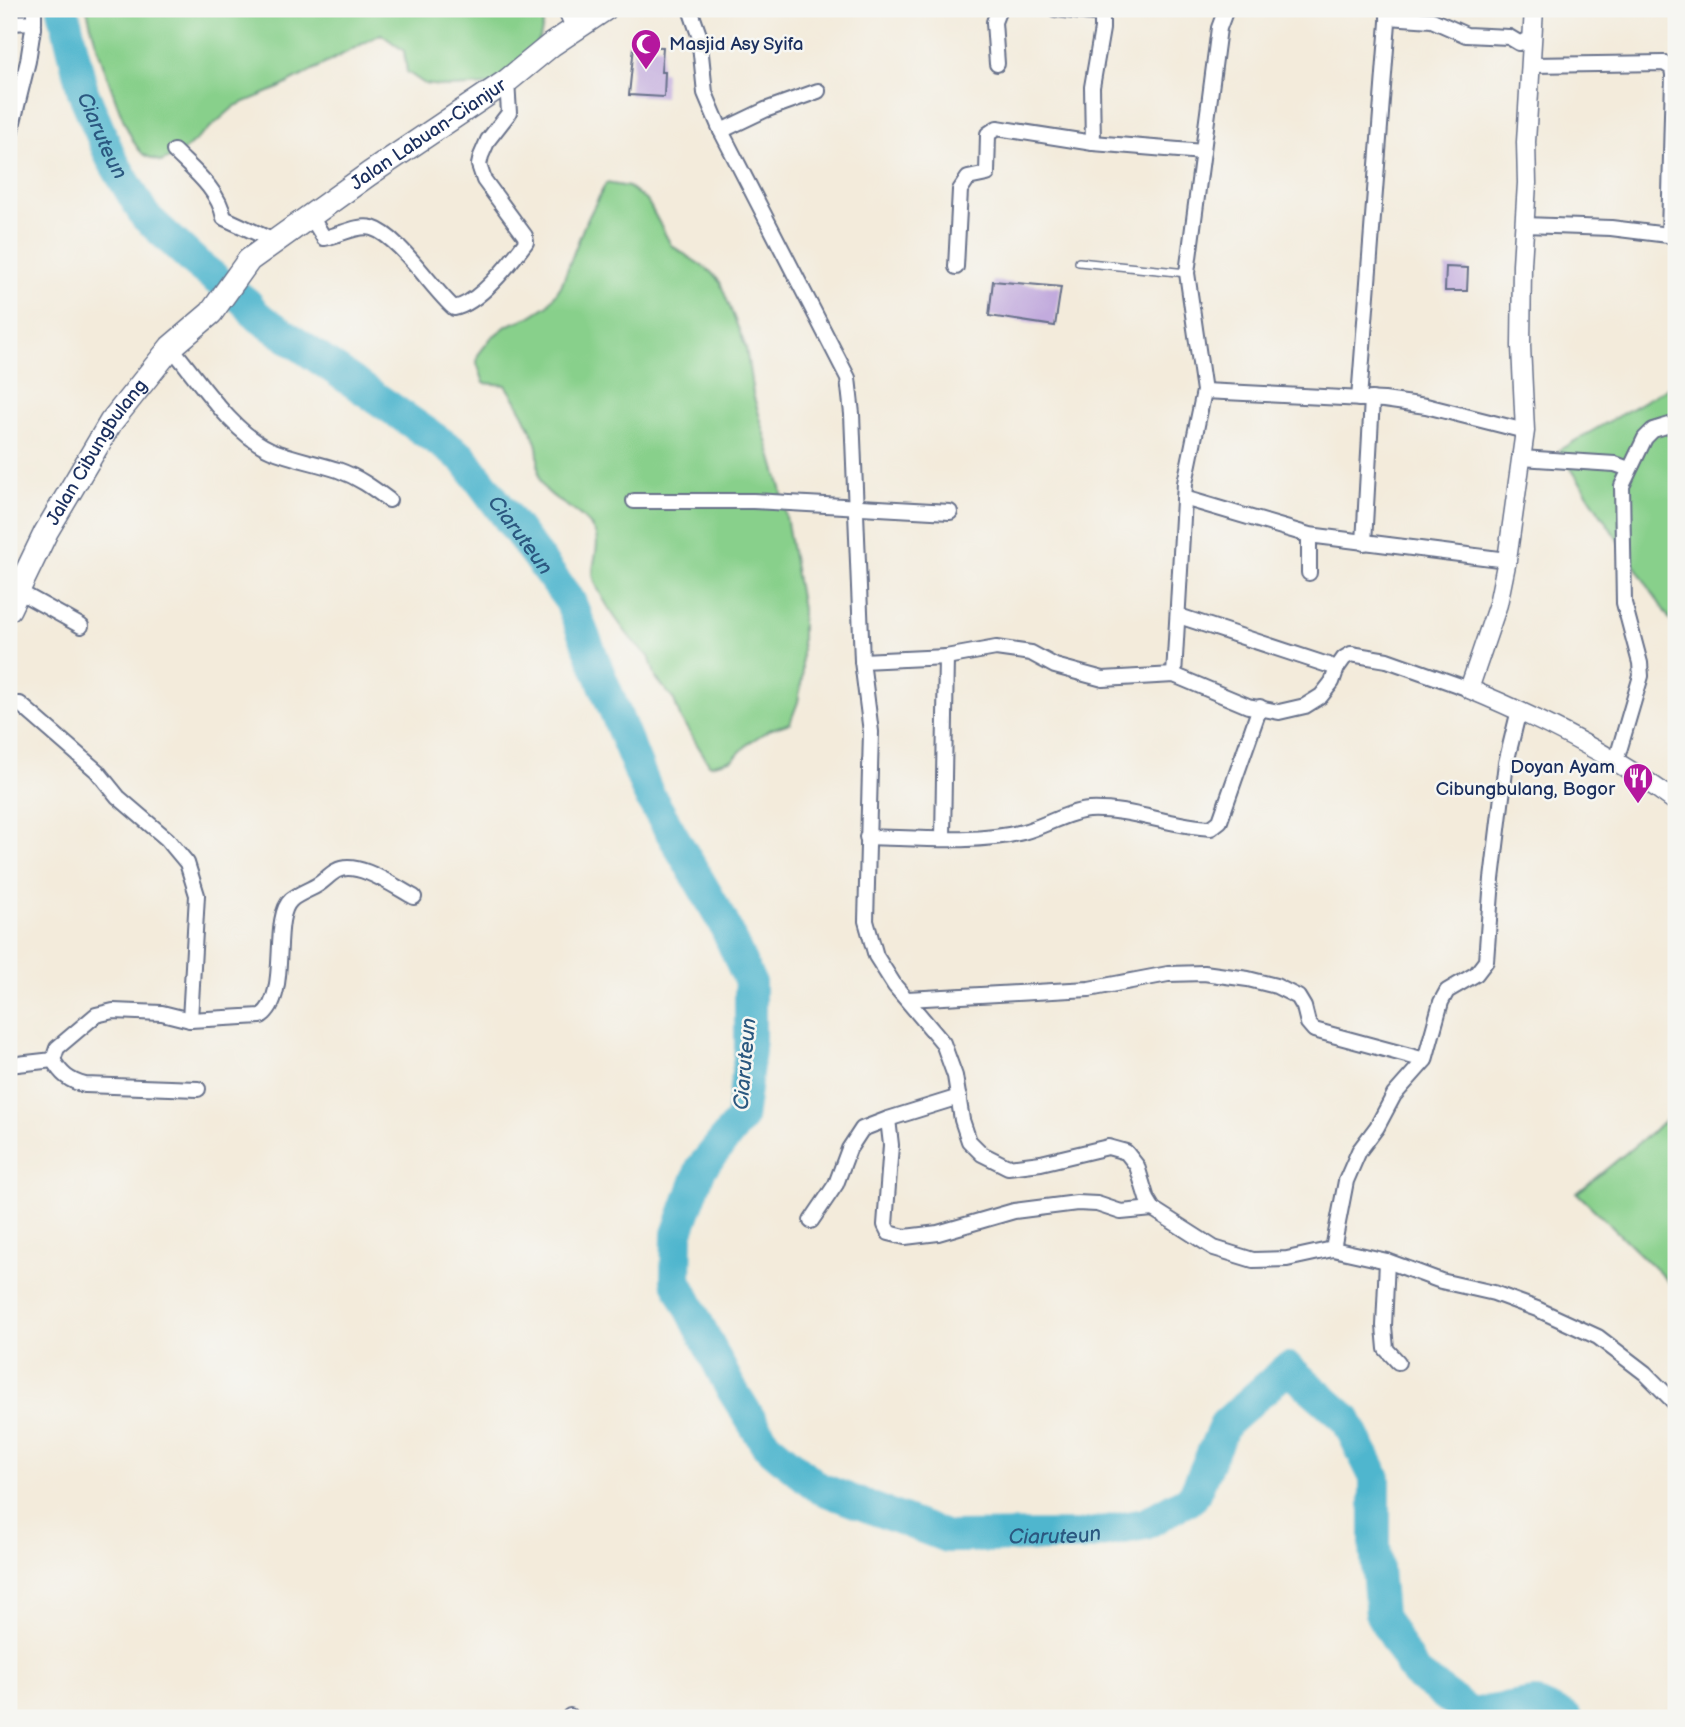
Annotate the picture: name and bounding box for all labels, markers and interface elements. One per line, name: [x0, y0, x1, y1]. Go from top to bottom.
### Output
mosque icon: Masjid Asy Syifa: [629, 27, 663, 71]
place label: Masjid Asy Syifa: [669, 33, 804, 56]
street label: Jalan Labuan-Cianjur: [346, 73, 512, 195]
water label: Ciaruteun: [72, 88, 133, 183]
street label: Jalan Cibungbulang: [41, 375, 152, 529]
water label: Ciaruteun: [483, 490, 558, 579]
place label: Doyan Ayam Cibungbulang, Bogor: [1436, 756, 1616, 801]
restaurant icon: Doyan Ayam Cibungbulang, Bogor: [1621, 761, 1655, 805]
water label: Ciaruteun: [729, 1017, 761, 1111]
water label: Ciaruteun: [1008, 1520, 1103, 1549]

